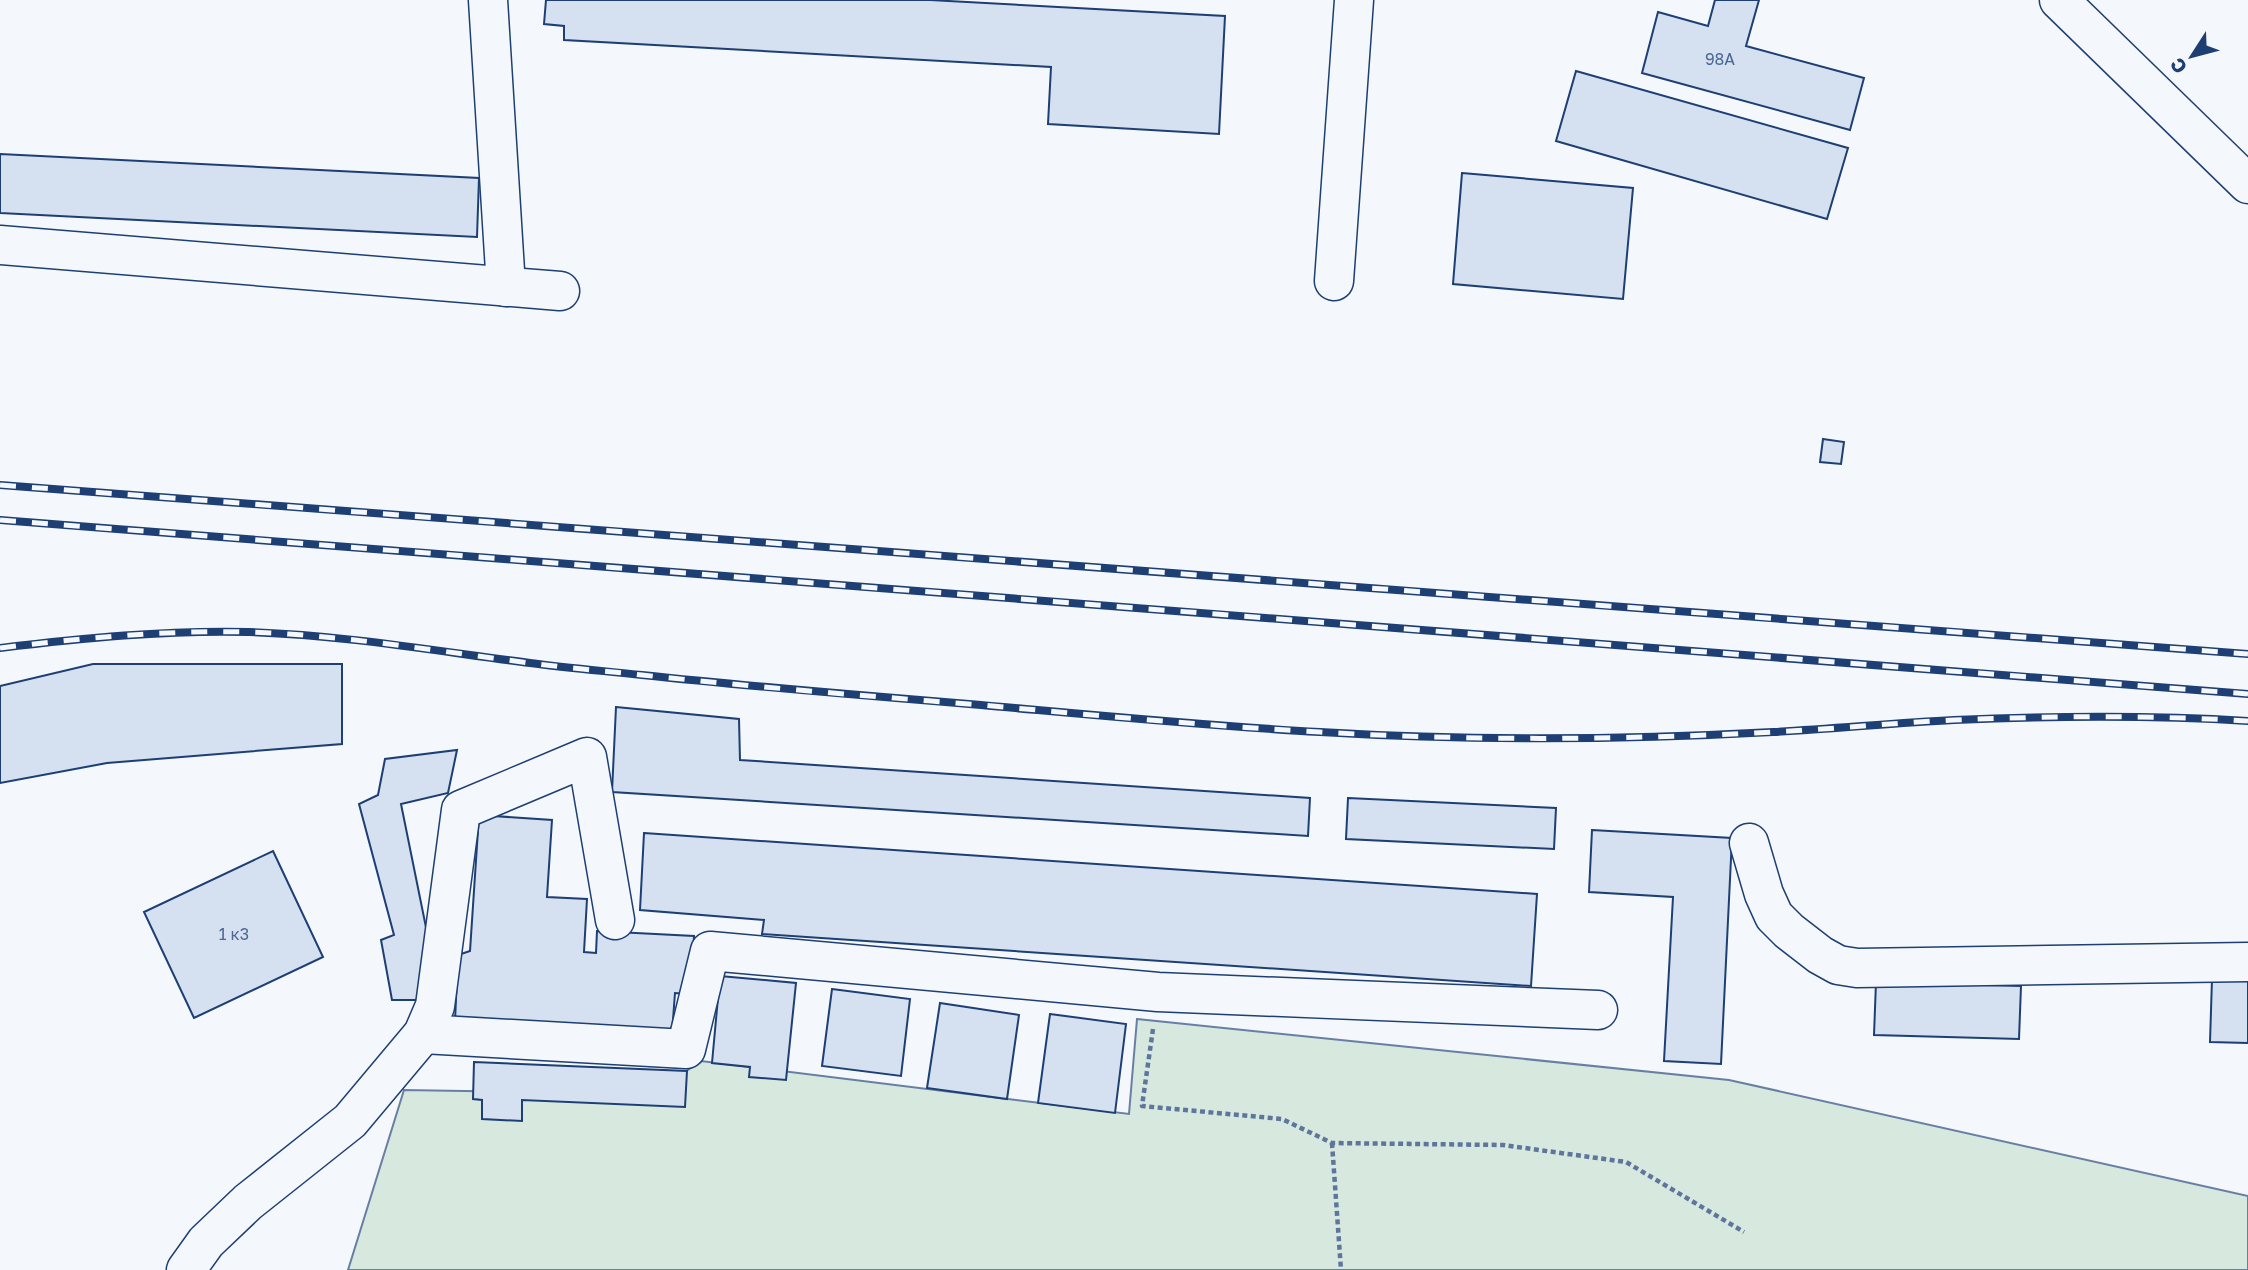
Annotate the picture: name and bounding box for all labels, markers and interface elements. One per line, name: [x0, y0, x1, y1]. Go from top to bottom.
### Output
north arrow: [2157, 21, 2227, 91]
house number: 98А: [1705, 49, 1735, 69]
text: С: [2165, 54, 2191, 79]
house number: 1 к3: [219, 924, 249, 944]

